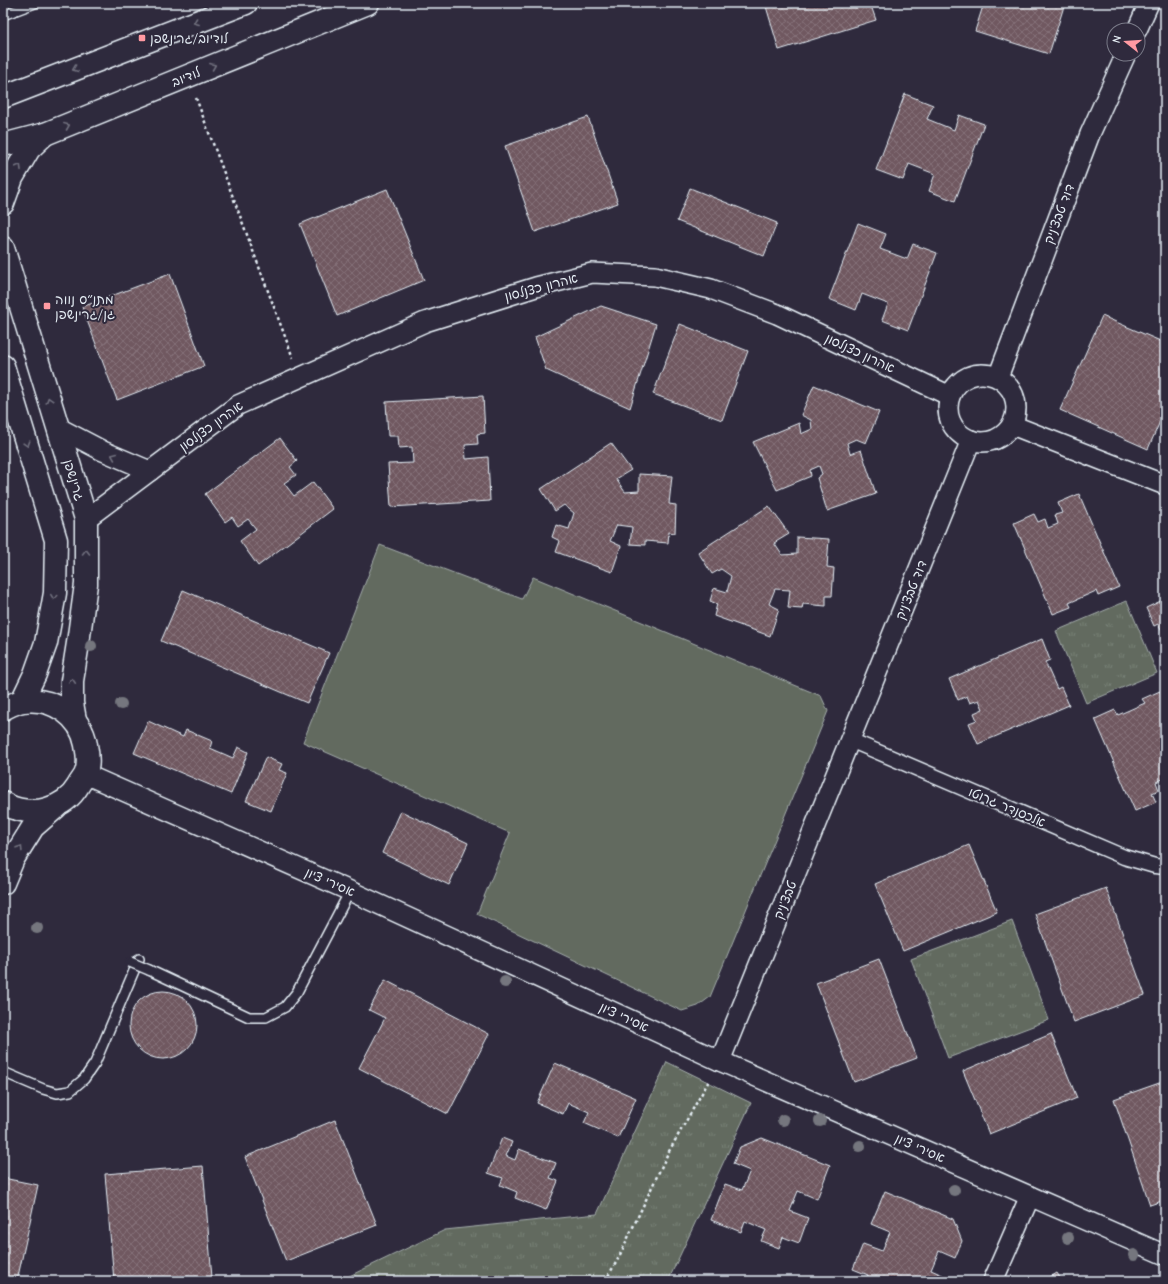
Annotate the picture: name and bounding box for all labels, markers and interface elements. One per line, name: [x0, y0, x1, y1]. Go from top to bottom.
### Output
one-way arrow: [193, 18, 200, 26]
north arrow: [1106, 22, 1146, 62]
place label: לודיוב/גרינשפן: [150, 31, 229, 47]
marker: לודיוב/גרינשפן: [137, 33, 147, 43]
text: N: [1110, 34, 1124, 45]
one-way arrow: [209, 63, 217, 71]
street label: לודיוב: [169, 64, 203, 90]
one-way arrow: [72, 65, 79, 73]
one-way arrow: [63, 122, 70, 130]
one-way arrow: [14, 164, 21, 171]
street label: דוד טבצ'ניק: [1041, 182, 1078, 246]
street label: אהרון כצנלסון: [503, 270, 580, 305]
place label: מתנ״ס נווה גן/גרינשפן: [55, 292, 115, 323]
marker: מתנ״ס נווה גן/גרינשפן: [42, 301, 52, 311]
street label: אהרון כצנלסון: [822, 330, 897, 377]
one-way arrow: [45, 396, 54, 403]
street label: אהרון כצנלסון: [176, 398, 246, 455]
one-way arrow: [22, 440, 31, 447]
one-way arrow: [111, 453, 119, 461]
street label: גרינשפן: [60, 457, 87, 503]
one-way arrow: [82, 549, 90, 555]
street label: דוד טבצ'ניק: [892, 558, 931, 622]
one-way arrow: [50, 594, 59, 600]
one-way arrow: [68, 678, 77, 684]
street label: אלכסנדר גרוטו: [966, 784, 1048, 830]
one-way arrow: [15, 845, 22, 852]
street label: אסירי ציון: [303, 864, 358, 900]
street label: טבצ'ניק: [771, 878, 800, 922]
street label: אסירי ציון: [597, 999, 651, 1035]
street label: אסירי ציון: [893, 1130, 948, 1166]

